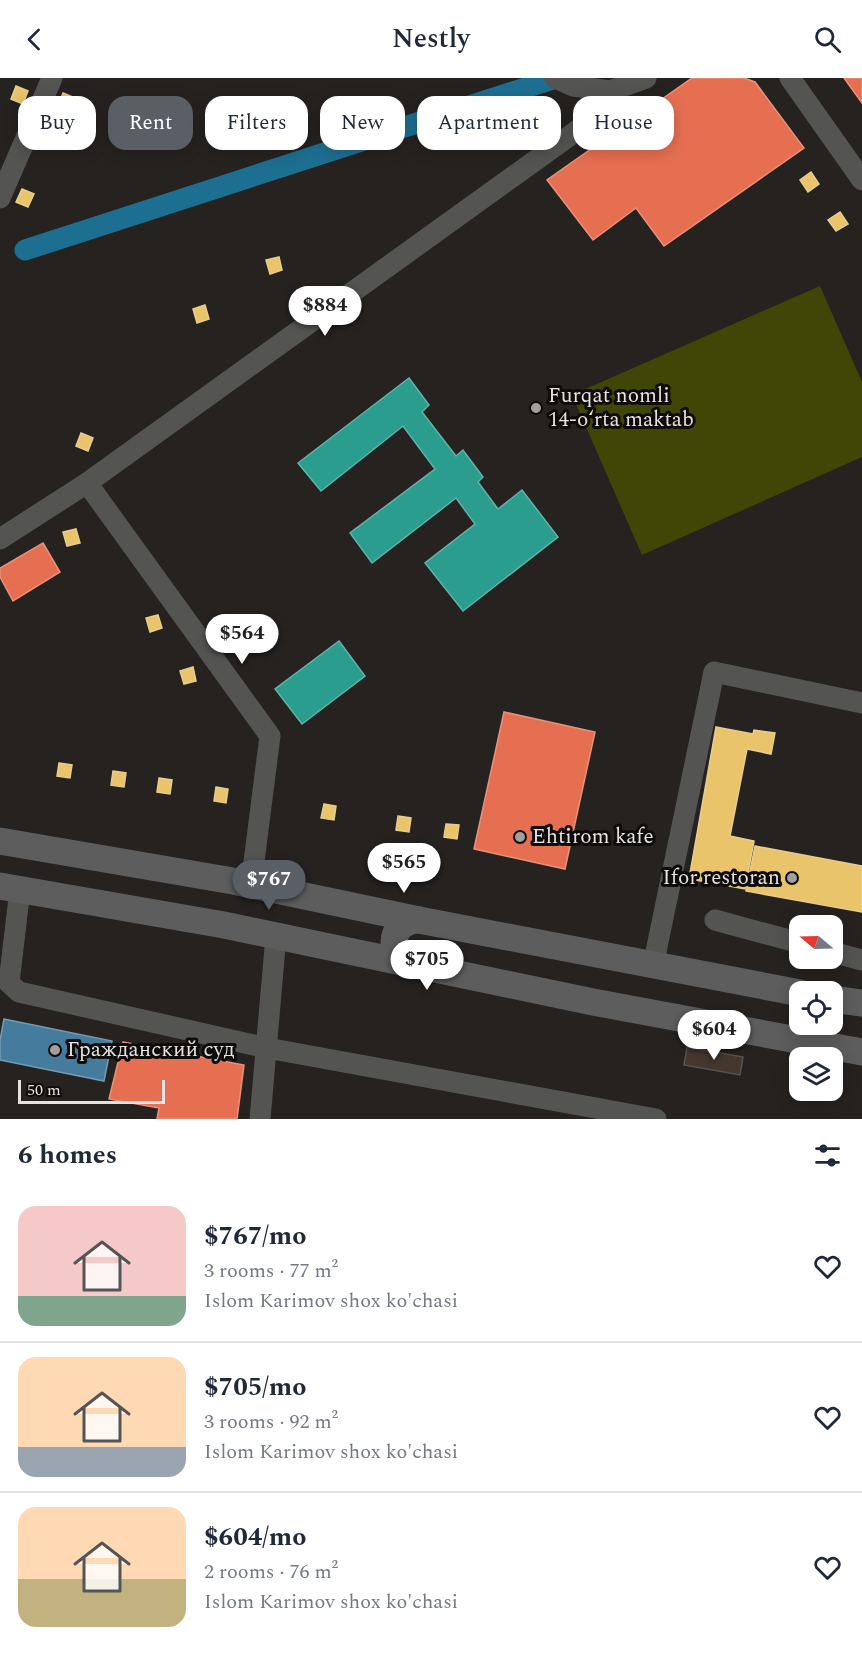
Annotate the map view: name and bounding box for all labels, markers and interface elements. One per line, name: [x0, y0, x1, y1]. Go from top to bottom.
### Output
text: Nestly: [392, 18, 470, 60]
icon: back: [18, 23, 51, 56]
icon: search: [811, 23, 844, 56]
chip: Buy: [18, 96, 96, 150]
chip: Rent: [108, 96, 193, 150]
chip: Filters: [205, 96, 308, 150]
chip: New: [320, 96, 405, 150]
chip: Apartment: [417, 96, 561, 150]
chip: House: [573, 96, 674, 150]
pin: $884: [289, 286, 361, 337]
text: $884: [303, 290, 347, 320]
place label: Furqat nomli 14-oʻrta maktab: [548, 380, 694, 436]
marker: Furqat nomli 14-oʻrta maktab: [529, 401, 543, 415]
pin: $564: [206, 614, 278, 665]
text: $564: [220, 618, 264, 648]
place label: Ehtirom kafe: [532, 821, 654, 853]
marker: Ehtirom kafe: [513, 830, 527, 844]
pin: $565: [368, 843, 440, 894]
text: $565: [382, 847, 426, 877]
pin: $767: [233, 860, 305, 911]
place label: Ifor restoran: [663, 862, 780, 894]
text: $767: [247, 864, 291, 894]
marker: Ifor restoran: [785, 871, 799, 885]
north arrow: [789, 915, 843, 969]
map controls: [789, 915, 843, 1101]
pin: $705: [391, 940, 463, 991]
text: $705: [405, 944, 449, 974]
button: locate: [789, 981, 843, 1035]
pin: $604: [678, 1010, 750, 1061]
text: $604: [692, 1014, 736, 1044]
place label: Гражданский суд: [67, 1034, 235, 1066]
marker: Гражданский суд: [48, 1043, 62, 1057]
button: layers: [789, 1047, 843, 1101]
scale bar: [18, 1077, 165, 1104]
text: 50 m: [27, 1078, 61, 1102]
text: 6 homes: [18, 1135, 117, 1175]
icon: filters: [811, 1139, 844, 1172]
text: $767/mo: [204, 1216, 307, 1256]
icon: home: [66, 1230, 138, 1302]
icon: heart: [811, 1250, 844, 1283]
text: 3 rooms · 77 m²: [204, 1256, 338, 1286]
text: Islom Karimov shox ko'chasi: [204, 1286, 458, 1316]
text: $705/mo: [204, 1367, 307, 1407]
icon: home: [66, 1381, 138, 1453]
icon: heart: [811, 1401, 844, 1434]
text: 3 rooms · 92 m²: [204, 1407, 338, 1437]
text: Islom Karimov shox ko'chasi: [204, 1437, 458, 1467]
text: $604/mo: [204, 1517, 307, 1557]
icon: home: [66, 1531, 138, 1603]
icon: heart: [811, 1551, 844, 1584]
text: 2 rooms · 76 m²: [204, 1557, 338, 1587]
text: Islom Karimov shox ko'chasi: [204, 1587, 458, 1617]

